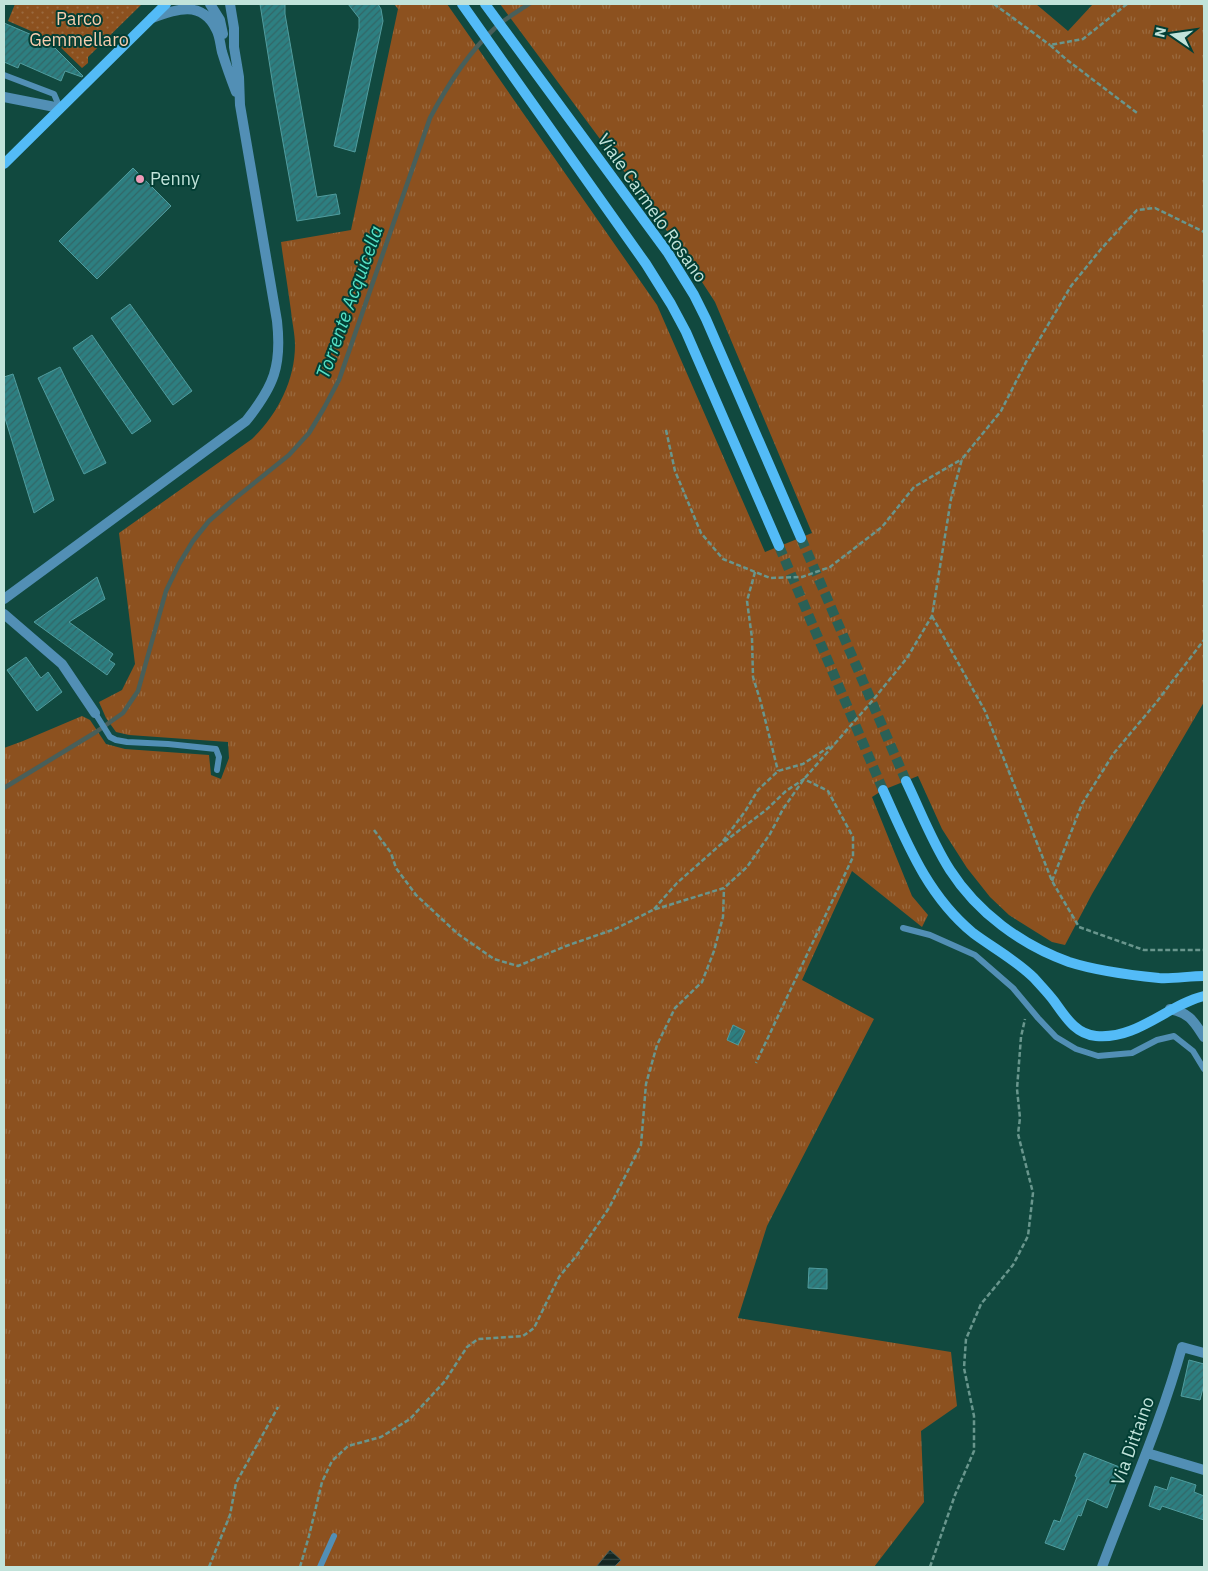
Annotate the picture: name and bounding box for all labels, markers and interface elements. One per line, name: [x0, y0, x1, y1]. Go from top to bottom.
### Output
park label: Parco Gemmellaro: [29, 7, 129, 51]
north arrow: [1148, 10, 1198, 60]
text: N: [1150, 25, 1170, 39]
street label: Viale Carmelo Rosano: [592, 129, 712, 287]
place label: Penny: [150, 167, 200, 190]
marker: Penny: [134, 173, 146, 185]
water label: Torrente Acquicella: [310, 222, 388, 382]
street label: Via Dittaino: [1106, 1393, 1159, 1488]

